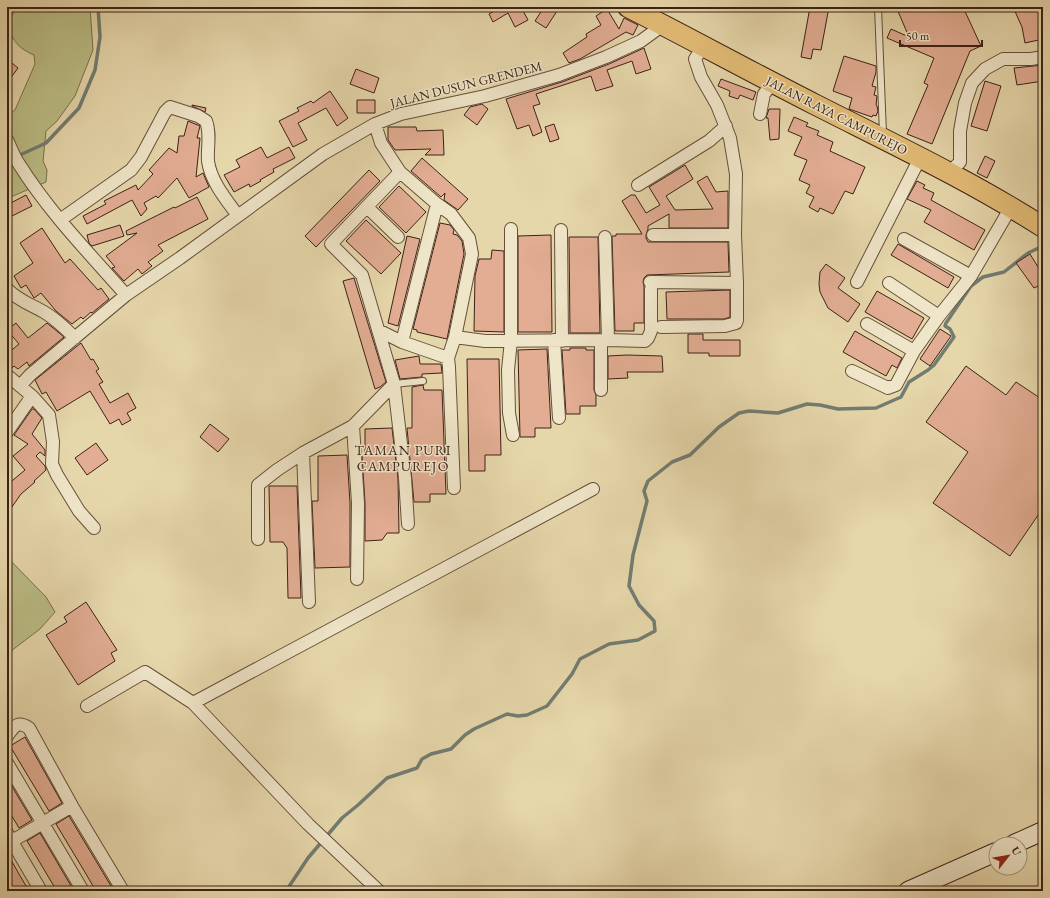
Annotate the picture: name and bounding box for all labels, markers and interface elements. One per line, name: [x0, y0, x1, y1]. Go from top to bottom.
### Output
scale bar: [900, 22, 982, 48]
text: 50 m: [906, 28, 930, 44]
street label: JALAN DUSUN GRENDEM: [387, 57, 544, 112]
street label: JALAN RAYA CAMPUREJO: [762, 72, 911, 159]
district label: TAMAN PURI CAMPUREJO: [355, 441, 451, 475]
north arrow: [988, 836, 1028, 876]
text: U: [1008, 844, 1025, 859]

